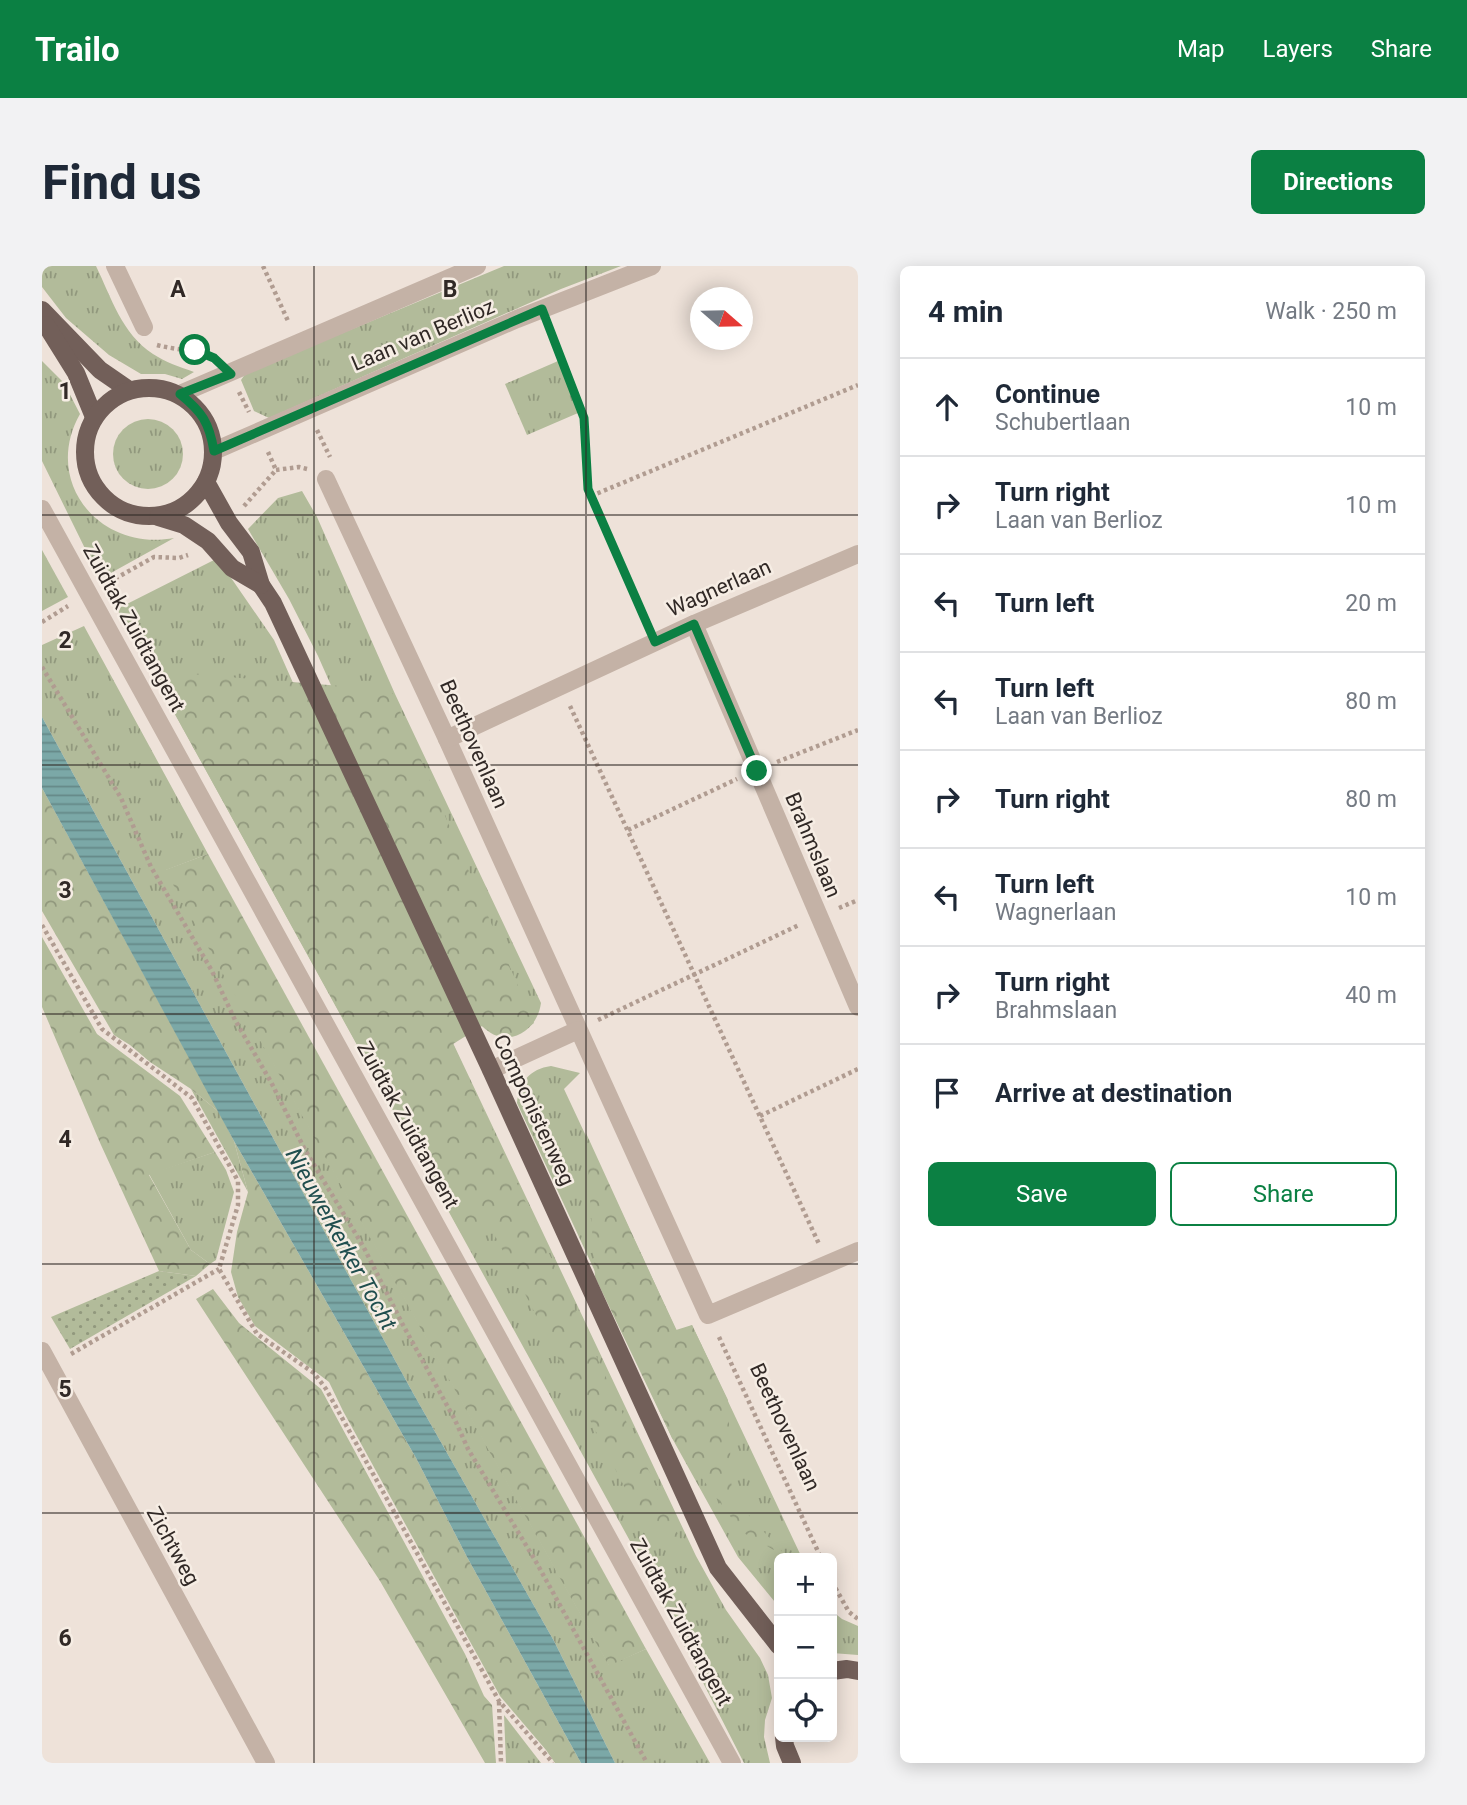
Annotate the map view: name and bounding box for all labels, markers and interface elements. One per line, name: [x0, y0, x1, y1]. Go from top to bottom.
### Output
text: Trailo: [35, 30, 120, 69]
text: Map: [1177, 35, 1225, 63]
text: Layers: [1263, 35, 1333, 63]
text: Share: [1371, 35, 1432, 63]
button: Directions: [1251, 150, 1425, 214]
text: Find us: [42, 154, 202, 211]
text: A: [170, 276, 186, 303]
text: B: [443, 276, 457, 303]
north arrow: [690, 287, 753, 350]
street label: Laan van Berlioz: [348, 294, 498, 376]
text: 4 min: [928, 294, 1003, 329]
text: Walk · 250 m: [1265, 298, 1397, 325]
route start: [179, 334, 210, 365]
text: 1: [58, 378, 72, 405]
text: Continue: [995, 379, 1100, 409]
icon: ahead: [928, 388, 966, 426]
text: 10 m: [1345, 394, 1397, 421]
text: Schubertlaan: [995, 409, 1130, 436]
text: Turn right: [995, 477, 1110, 507]
icon: right: [928, 486, 966, 524]
text: 10 m: [1345, 492, 1397, 519]
text: Laan van Berlioz: [995, 507, 1163, 534]
street label: Zuidtak Zuidtangent: [78, 540, 190, 716]
street label: Wagnerlaan: [663, 554, 775, 622]
icon: left: [928, 584, 966, 622]
text: Turn left: [995, 588, 1094, 618]
text: 20 m: [1345, 590, 1397, 617]
text: 2: [58, 627, 72, 654]
text: Turn left: [995, 673, 1094, 703]
street label: Beethovenlaan: [435, 676, 513, 812]
icon: left: [928, 682, 966, 720]
text: 80 m: [1345, 688, 1397, 715]
text: Laan van Berlioz: [995, 703, 1163, 730]
route end: [741, 755, 772, 786]
icon: right: [928, 780, 966, 818]
text: Turn right: [995, 784, 1110, 814]
text: 80 m: [1345, 786, 1397, 813]
street label: Brahmslaan: [780, 789, 846, 901]
text: Turn left: [995, 869, 1094, 899]
text: 3: [58, 877, 72, 904]
icon: left: [928, 878, 966, 916]
text: 10 m: [1345, 884, 1397, 911]
text: Wagnerlaan: [995, 899, 1116, 926]
text: Turn right: [995, 967, 1110, 997]
icon: right: [928, 976, 966, 1014]
text: 40 m: [1345, 982, 1397, 1009]
text: Brahmslaan: [995, 997, 1117, 1024]
street label: Componistenweg: [489, 1031, 579, 1189]
street label: Zuidtak Zuidtangent: [352, 1037, 464, 1213]
icon: arrive: [928, 1074, 966, 1112]
text: Arrive at destination: [995, 1078, 1232, 1108]
text: 4: [58, 1126, 72, 1153]
water label: Nieuwerkerker Tocht: [280, 1143, 403, 1335]
button: Save: [928, 1162, 1156, 1226]
button: Share: [1170, 1162, 1397, 1226]
street label: Beethovenlaan: [745, 1359, 825, 1495]
text: 5: [58, 1376, 72, 1403]
street label: Zichtweg: [142, 1503, 204, 1589]
street label: Zuidtak Zuidtangent: [625, 1534, 737, 1710]
map controls: [774, 1553, 837, 1742]
button: +: [774, 1553, 837, 1616]
button: −: [774, 1616, 837, 1679]
text: 6: [58, 1625, 72, 1652]
button: locate: [774, 1679, 837, 1742]

